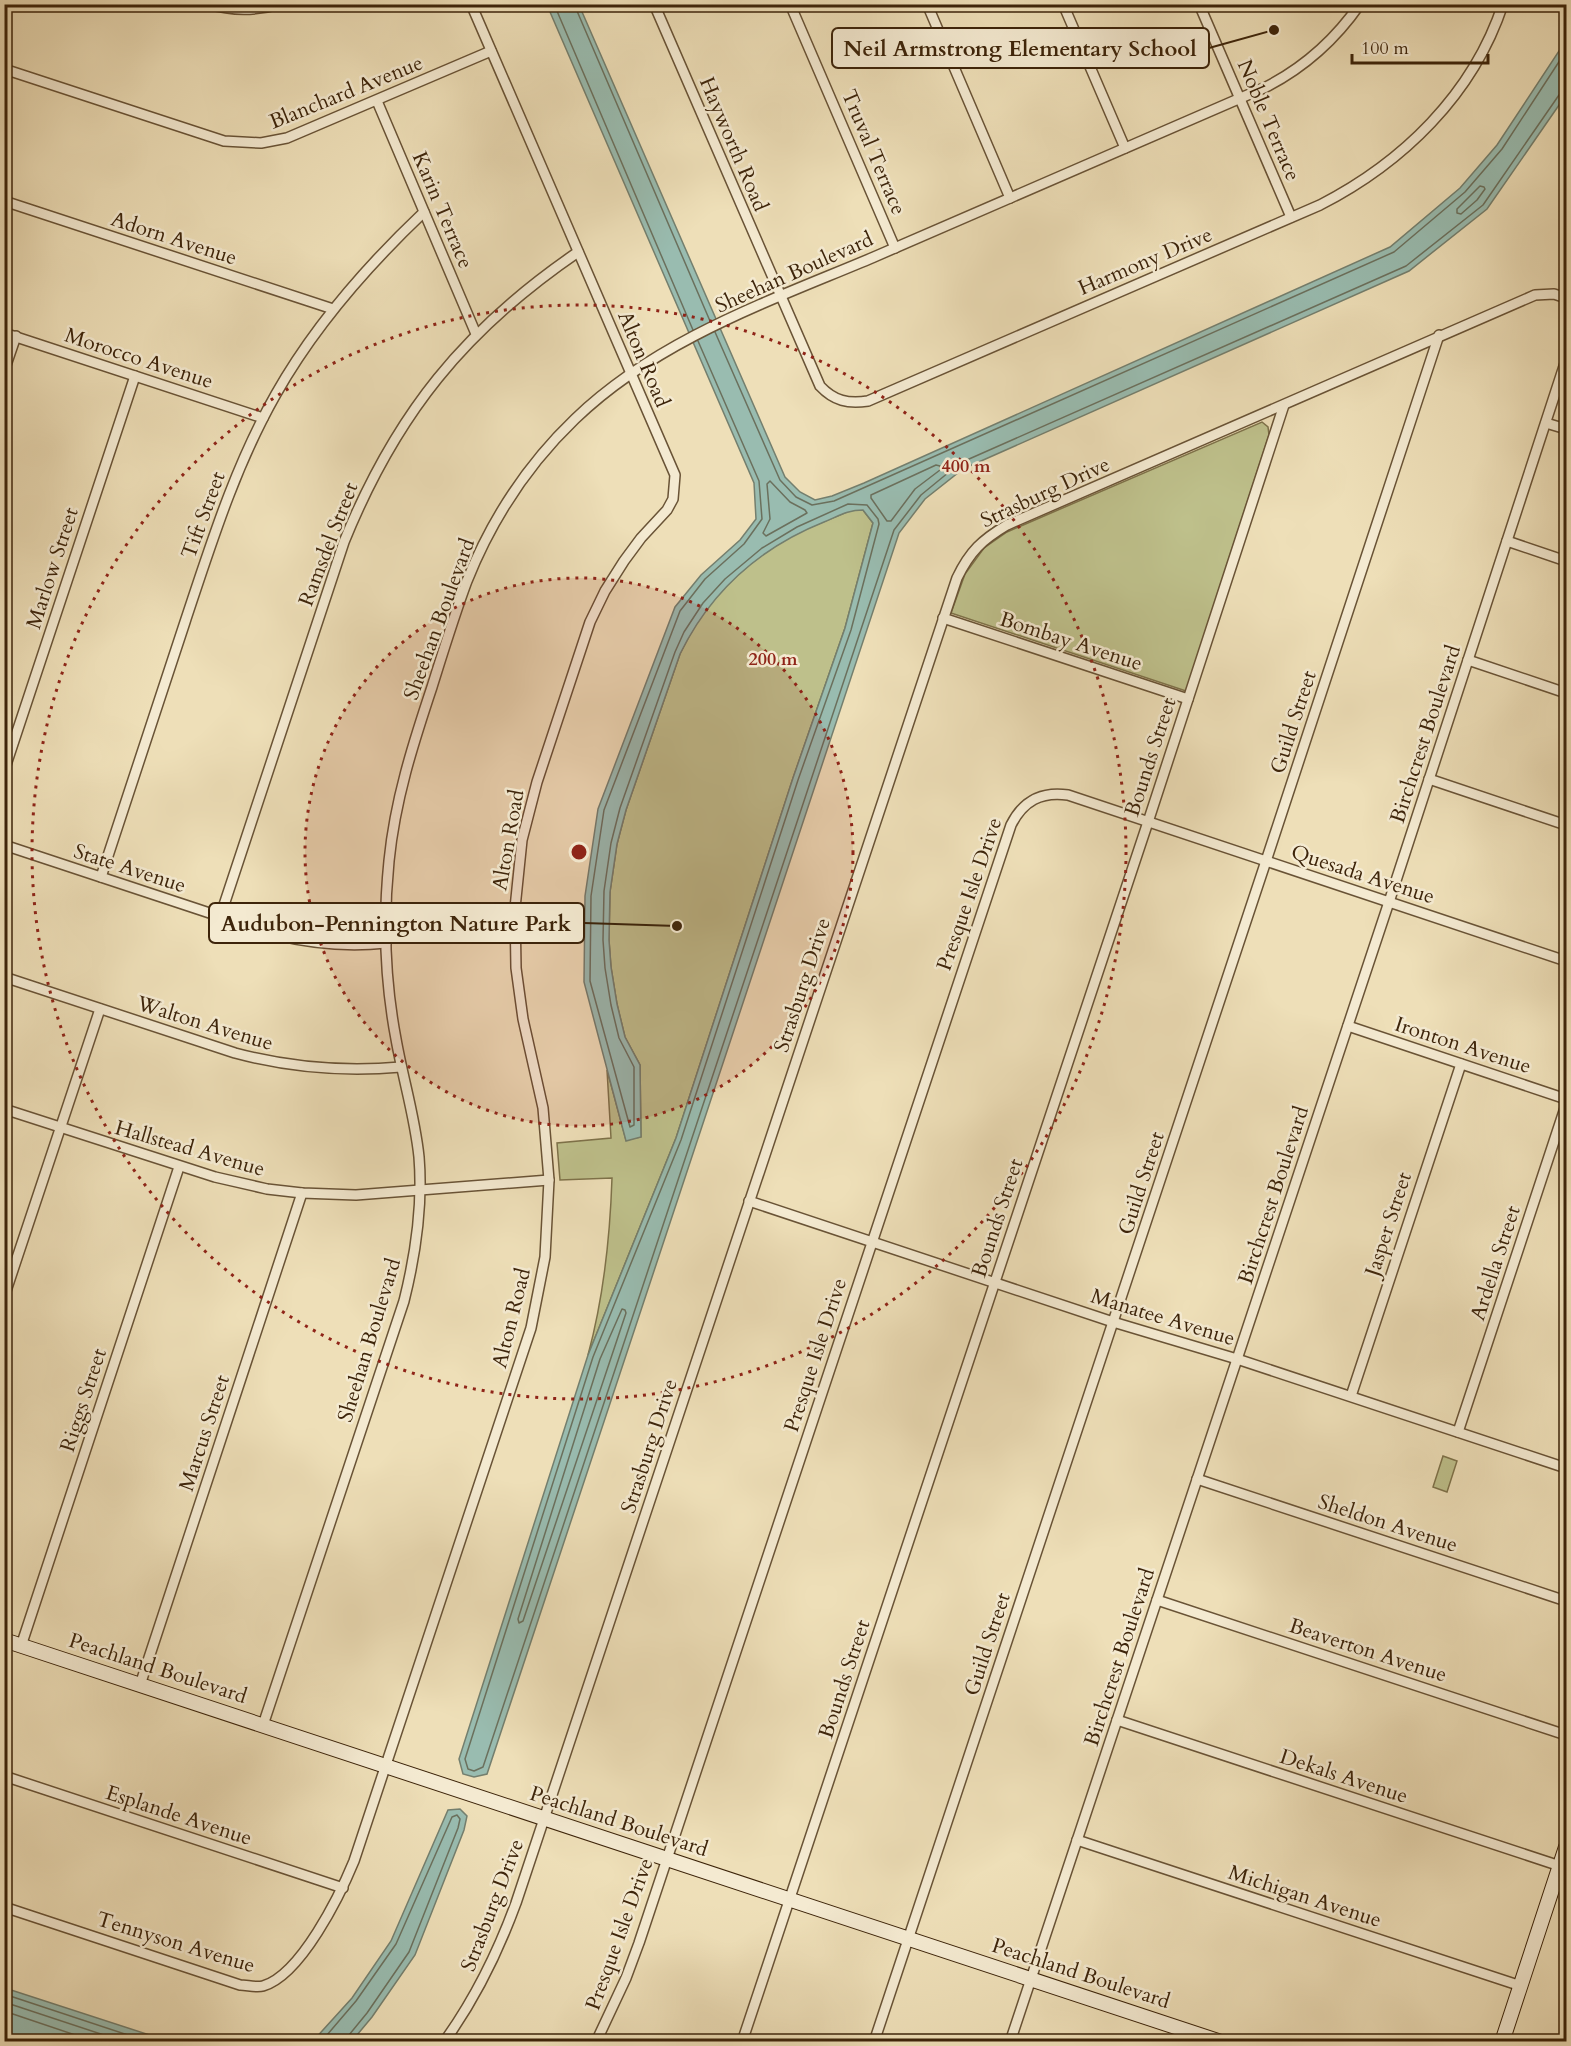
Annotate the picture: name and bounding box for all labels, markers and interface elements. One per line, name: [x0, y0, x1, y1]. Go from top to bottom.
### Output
scale bar: [1352, 27, 1488, 65]
callout: Neil Armstrong Elementary School: [832, 28, 1209, 68]
text: Neil Armstrong Elementary School: [843, 34, 1197, 64]
text: 100 m: [1361, 36, 1409, 61]
street label: Blanchard Avenue: [265, 48, 427, 137]
street label: Noble Terrace: [1230, 55, 1307, 185]
street label: Hayworth Road: [692, 72, 775, 216]
street label: Truval Terrace: [834, 85, 913, 219]
street label: Karin Terrace: [405, 147, 480, 273]
street label: Adorn Avenue: [107, 204, 241, 272]
street label: Harmony Drive: [1074, 220, 1217, 303]
street label: Sheehan Boulevard: [711, 225, 878, 320]
street label: Alton Road: [610, 307, 677, 412]
street label: Morocco Avenue: [61, 321, 217, 396]
street label: Strasburg Drive: [976, 450, 1115, 535]
text: 400 m: [941, 454, 991, 479]
street label: Tift Street: [174, 467, 233, 563]
street label: Ramsdel Street: [292, 478, 366, 610]
street label: Marlow Street: [19, 503, 86, 633]
street label: Sheehan Boulevard: [397, 534, 482, 704]
street label: Bombay Avenue: [996, 605, 1146, 678]
street label: Birchcrest Boulevard: [1383, 641, 1468, 827]
text: 200 m: [748, 647, 798, 672]
street label: Guild Street: [1263, 667, 1324, 777]
street label: Bounds Street: [1118, 694, 1183, 820]
street label: Alton Road: [485, 787, 532, 893]
street label: Presque Isle Drive: [930, 814, 1009, 975]
street label: State Avenue: [70, 837, 190, 900]
street label: Quesada Avenue: [1287, 838, 1438, 911]
centre of rings: [569, 842, 589, 862]
callout: Audubon-Pennington Nature Park: [209, 903, 584, 943]
text: Audubon-Pennington Nature Park: [221, 909, 571, 939]
street label: Strasburg Drive: [767, 914, 838, 1056]
street label: Walton Avenue: [132, 989, 277, 1058]
street label: Ironton Avenue: [1391, 1010, 1535, 1081]
street label: Birchcrest Boulevard: [1231, 1102, 1316, 1288]
street label: Hallstead Avenue: [112, 1113, 268, 1184]
street label: Guild Street: [1111, 1128, 1172, 1238]
street label: Bounds Street: [965, 1155, 1030, 1281]
street label: Jasper Street: [1357, 1168, 1419, 1283]
street label: Ardella Street: [1463, 1202, 1528, 1324]
street label: Sheehan Boulevard: [331, 1255, 408, 1426]
street label: Alton Road: [485, 1265, 538, 1371]
street label: Presque Isle Drive: [777, 1275, 854, 1436]
street label: Manatee Avenue: [1087, 1282, 1238, 1353]
street label: Riggs Street: [53, 1344, 114, 1456]
street label: Marcus Street: [172, 1371, 237, 1495]
street label: Strasburg Drive: [614, 1375, 685, 1517]
street label: Sheldon Avenue: [1314, 1487, 1461, 1560]
street label: Birchcrest Boulevard: [1077, 1564, 1162, 1750]
street label: Guild Street: [957, 1589, 1018, 1699]
street label: Beaverton Avenue: [1285, 1611, 1450, 1690]
street label: Bounds Street: [812, 1616, 877, 1742]
street label: Peachland Boulevard: [65, 1626, 251, 1711]
street label: Dekals Avenue: [1276, 1742, 1412, 1811]
street label: Esplande Avenue: [102, 1778, 256, 1853]
street label: Peachland Boulevard: [526, 1779, 712, 1864]
street label: Strasburg Drive: [454, 1835, 531, 1976]
street label: Presque Isle Drive: [578, 1854, 660, 2014]
street label: Michigan Avenue: [1225, 1858, 1385, 1935]
street label: Tennyson Avenue: [93, 1905, 258, 1980]
street label: Peachland Boulevard: [988, 1931, 1174, 2016]

